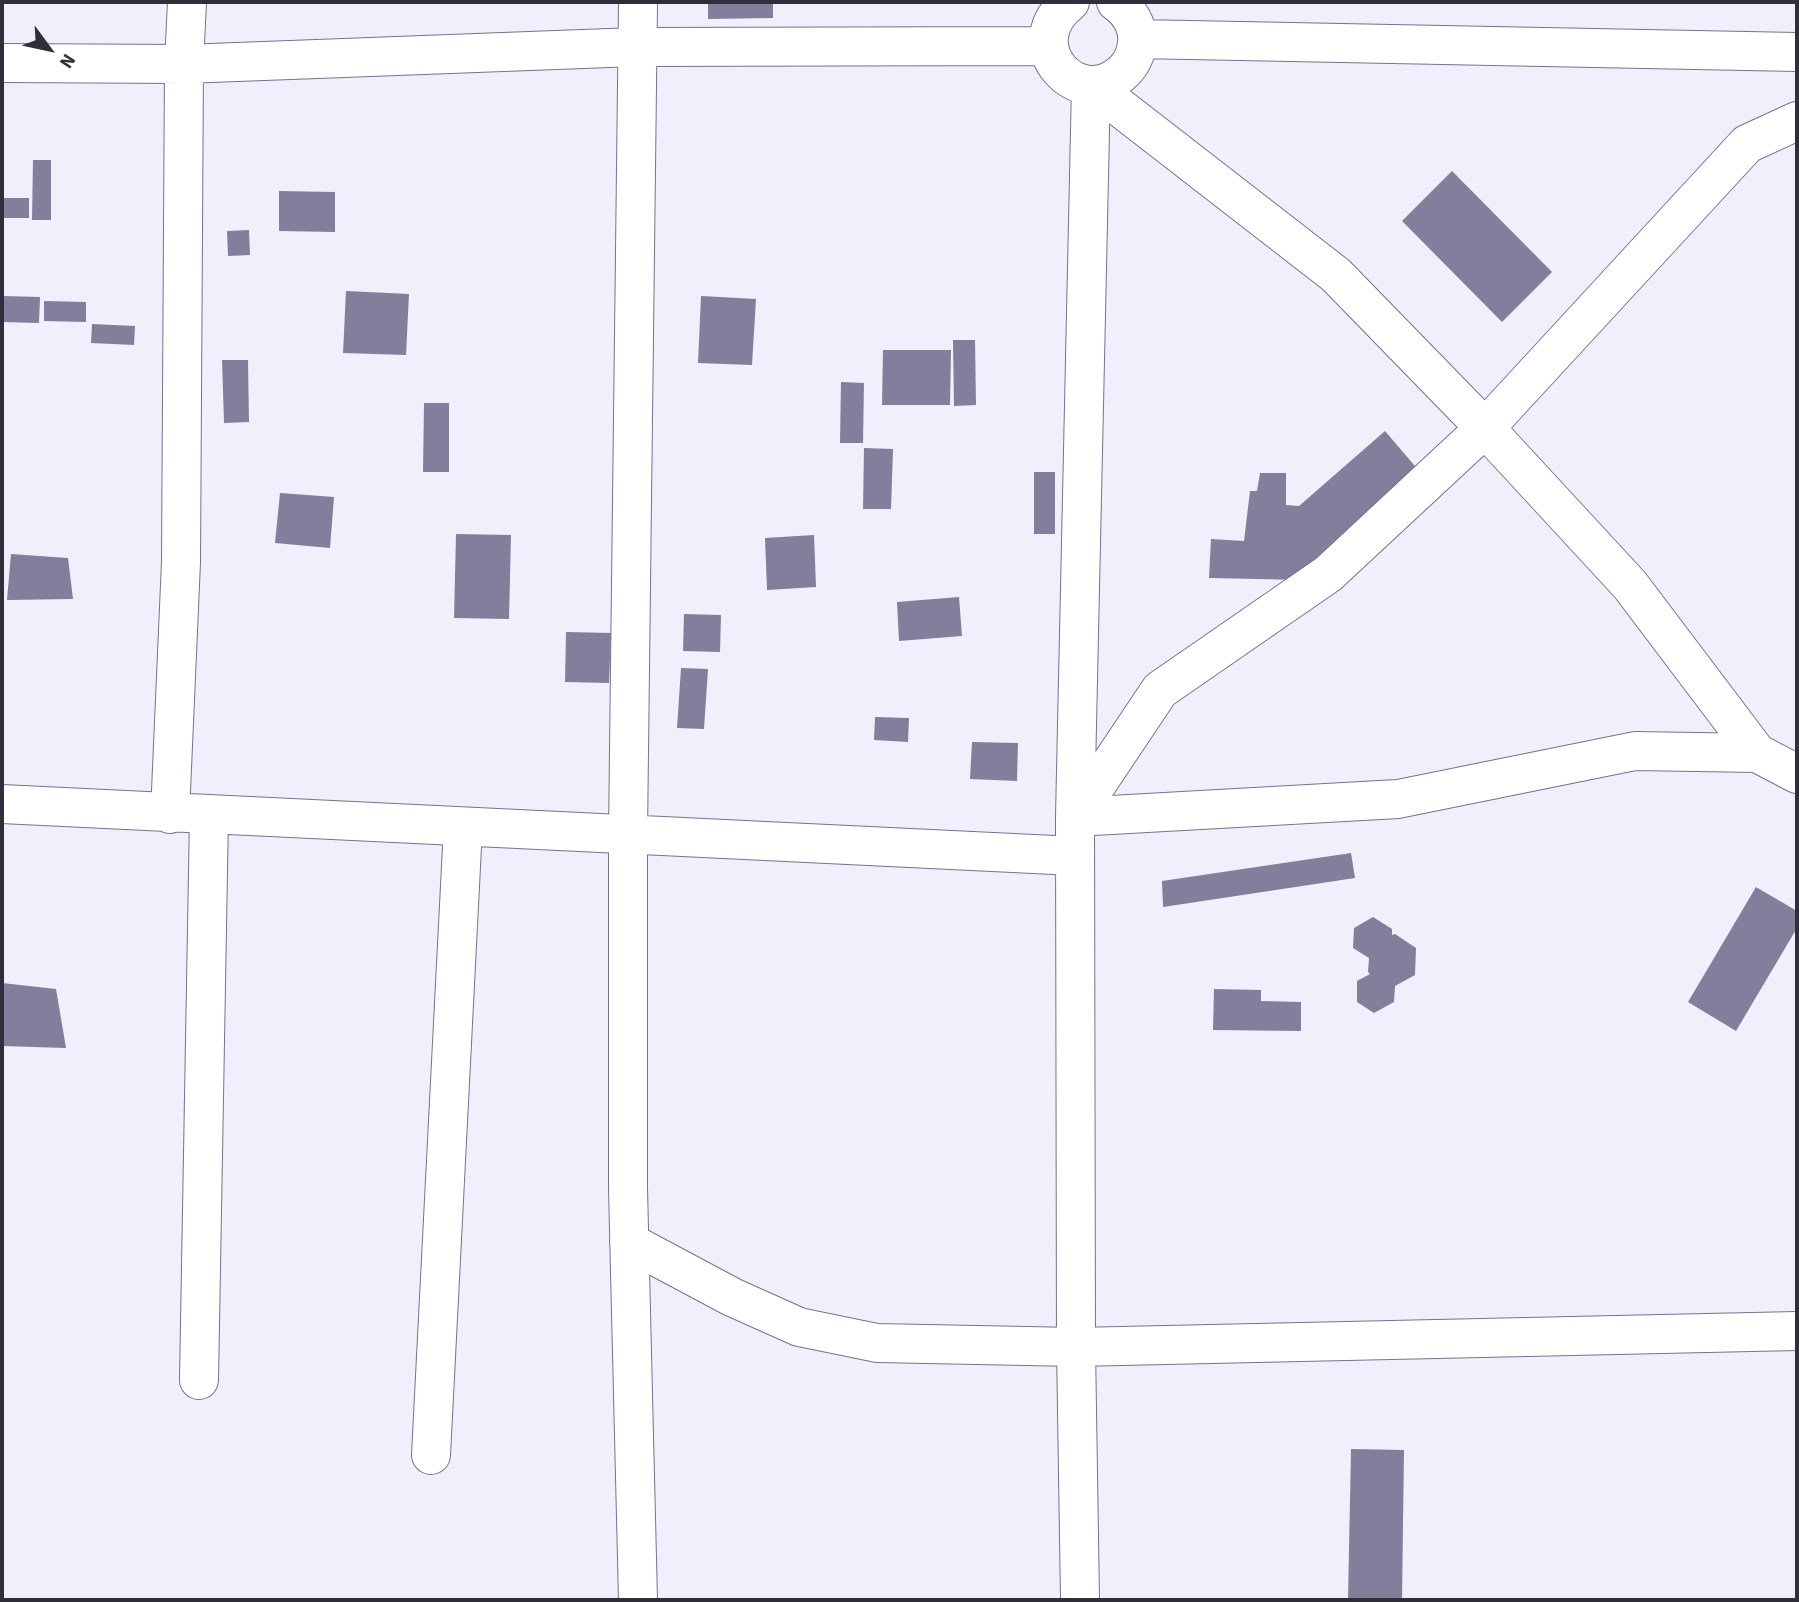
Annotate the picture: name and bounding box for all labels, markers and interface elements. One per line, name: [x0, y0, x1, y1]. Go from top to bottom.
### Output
north arrow: [14, 14, 84, 84]
text: N: [52, 48, 82, 73]

